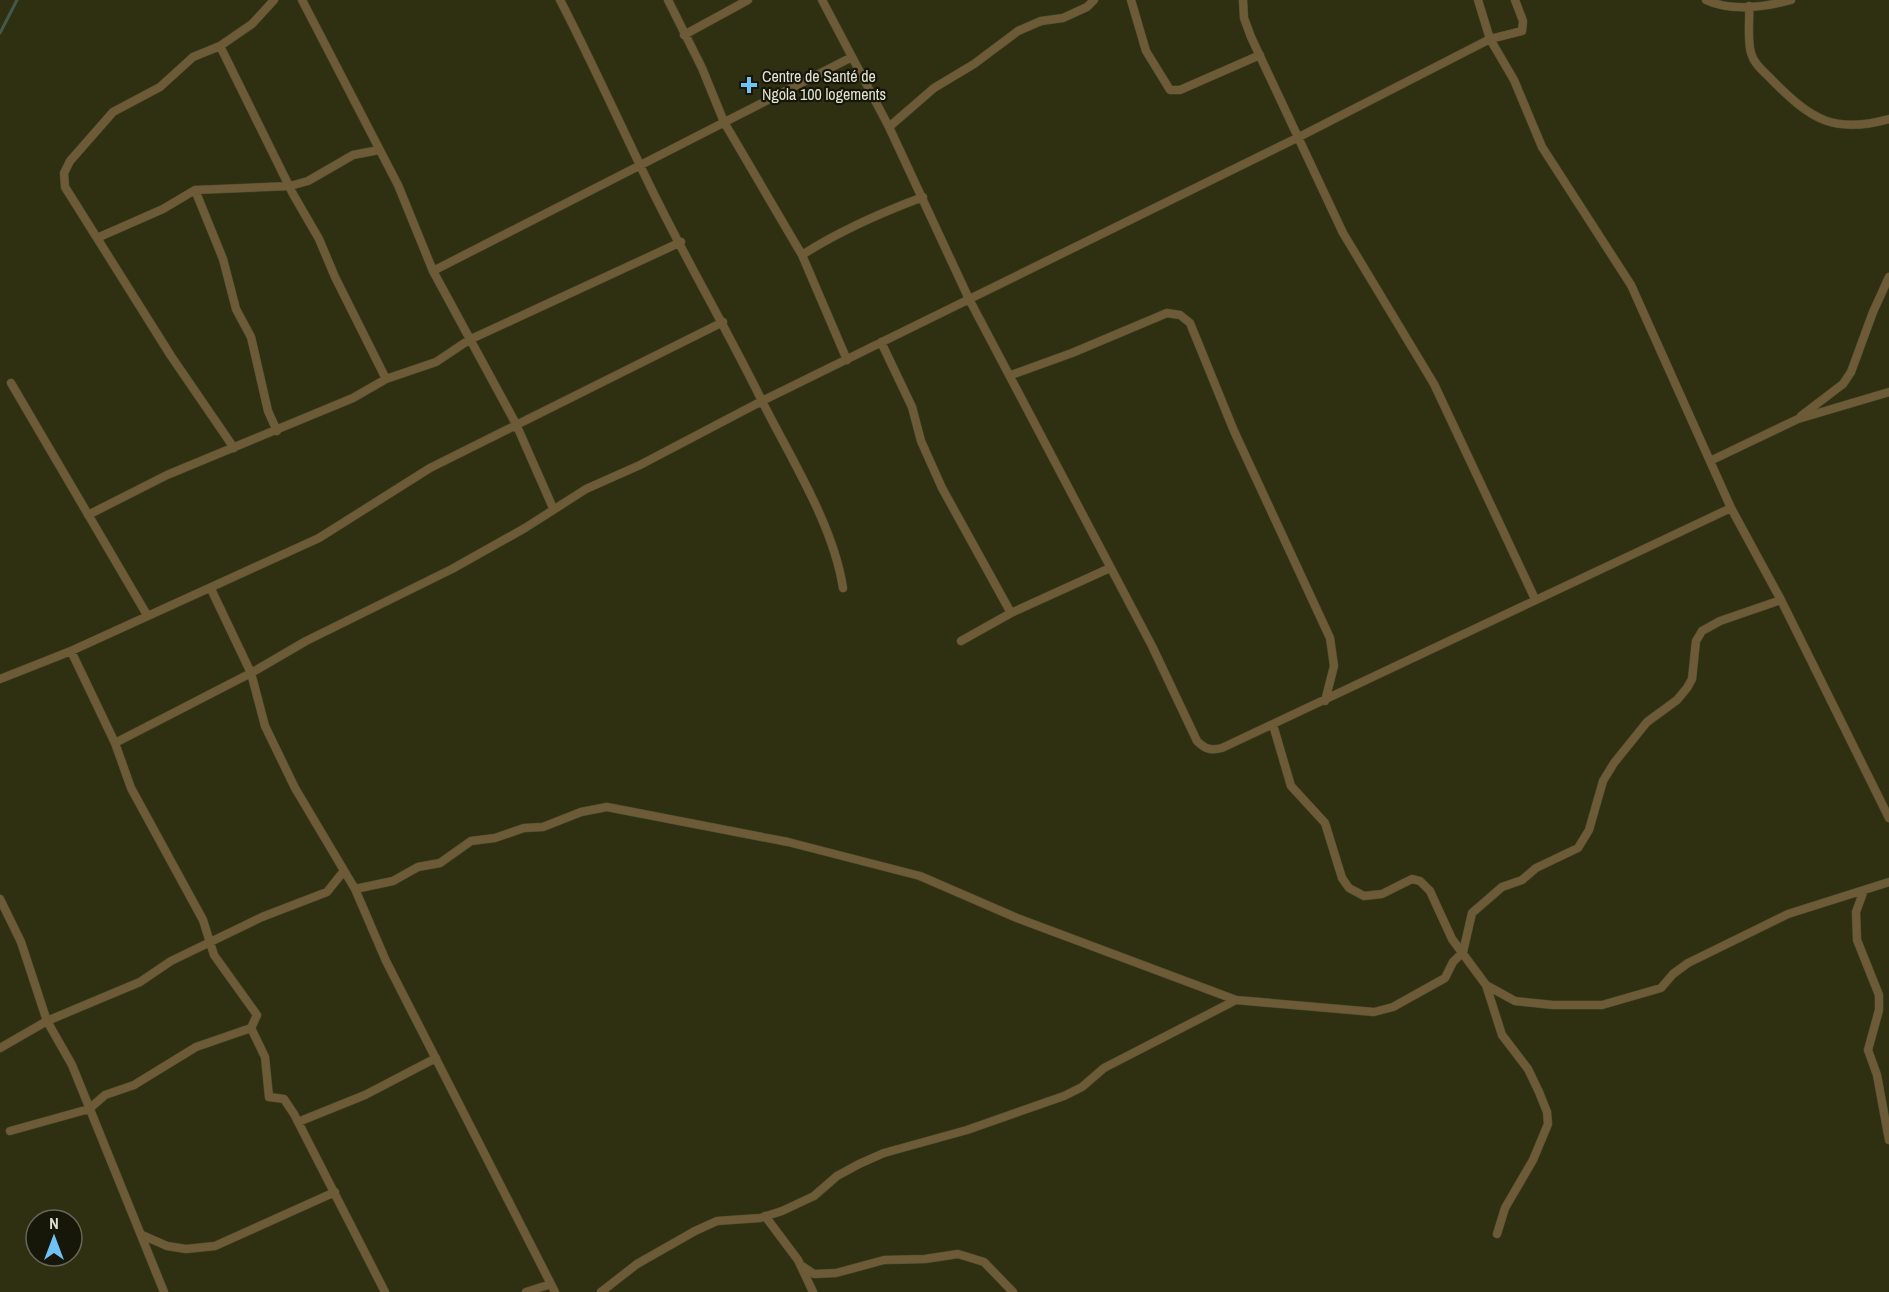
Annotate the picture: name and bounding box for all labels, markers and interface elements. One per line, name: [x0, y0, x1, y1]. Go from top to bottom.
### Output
place label: Centre de Santé de Ngola 100 logements: [762, 65, 886, 105]
marker: Centre de Santé de Ngola 100 logements: [740, 76, 758, 94]
north arrow: [24, 1208, 84, 1268]
text: N: [49, 1212, 59, 1234]

